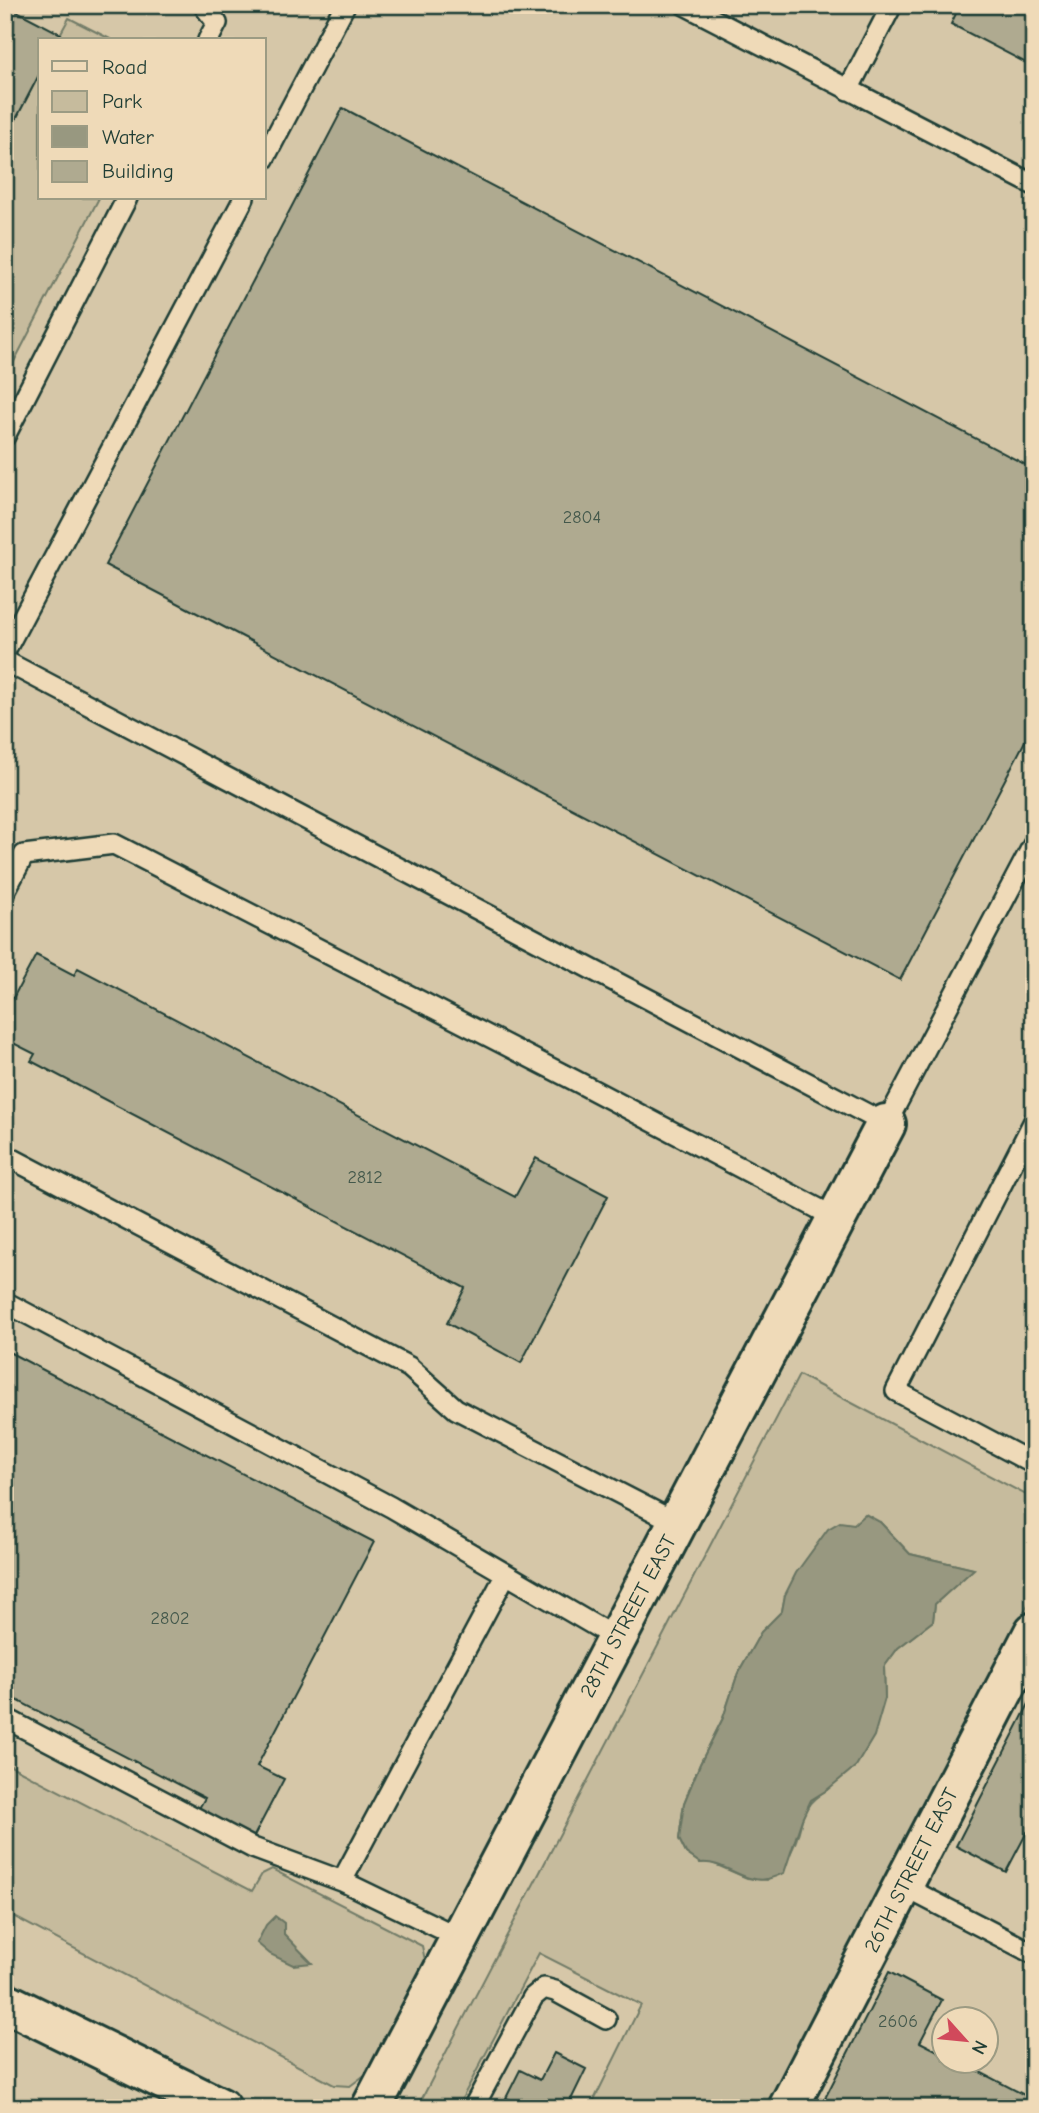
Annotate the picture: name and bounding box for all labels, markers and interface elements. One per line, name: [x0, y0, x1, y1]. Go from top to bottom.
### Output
legend: [38, 38, 266, 200]
text: Road: [102, 55, 147, 79]
text: Park: [102, 89, 142, 113]
text: Water: [102, 125, 155, 149]
text: Building: [102, 159, 174, 183]
house number: 2804: [563, 507, 601, 528]
house number: 2812: [347, 1167, 383, 1188]
street label: 28TH STREET EAST: [575, 1531, 681, 1701]
house number: 2802: [150, 1608, 190, 1629]
street label: 26TH STREET EAST: [859, 1784, 963, 1956]
north arrow: [930, 2004, 1000, 2074]
house number: 2606: [878, 2011, 918, 2032]
text: N: [967, 2037, 992, 2058]

